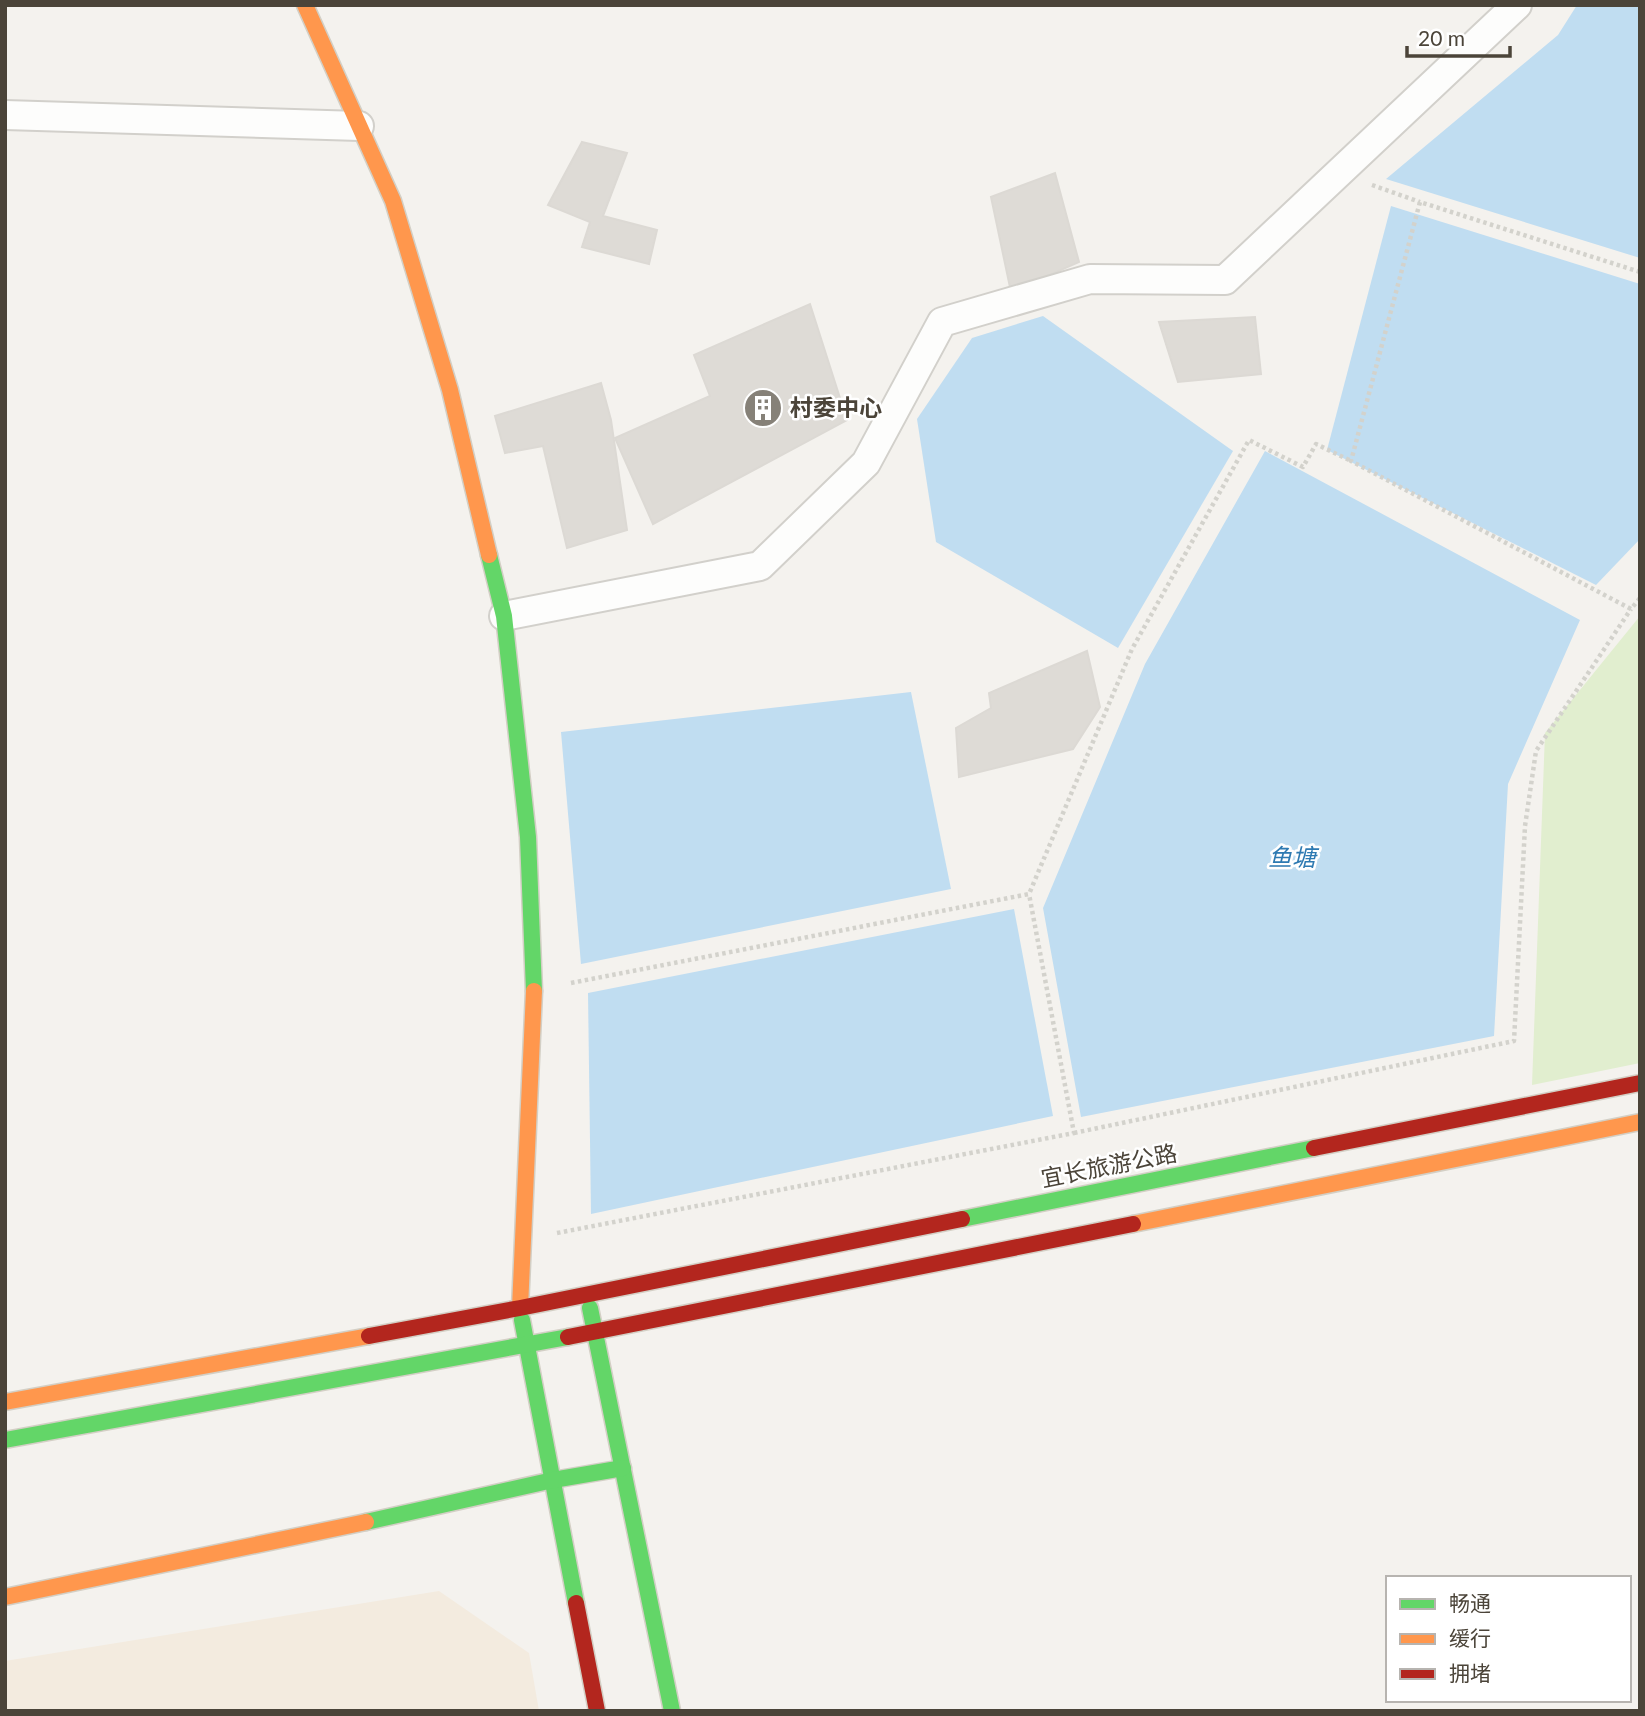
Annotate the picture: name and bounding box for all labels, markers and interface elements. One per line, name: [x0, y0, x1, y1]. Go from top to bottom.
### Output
scale bar: [1407, 14, 1510, 58]
text: 20 m: [1418, 25, 1465, 50]
building icon: 村委中心: [742, 387, 784, 429]
place label: 村委中心: [790, 393, 882, 421]
water label: 鱼塘: [1268, 842, 1320, 871]
street label: 宜长旅游公路: [1038, 1138, 1179, 1192]
legend: [1386, 1576, 1631, 1702]
text: 畅通: [1449, 1590, 1491, 1615]
text: 缓行: [1449, 1625, 1491, 1650]
text: 拥堵: [1449, 1660, 1491, 1685]

